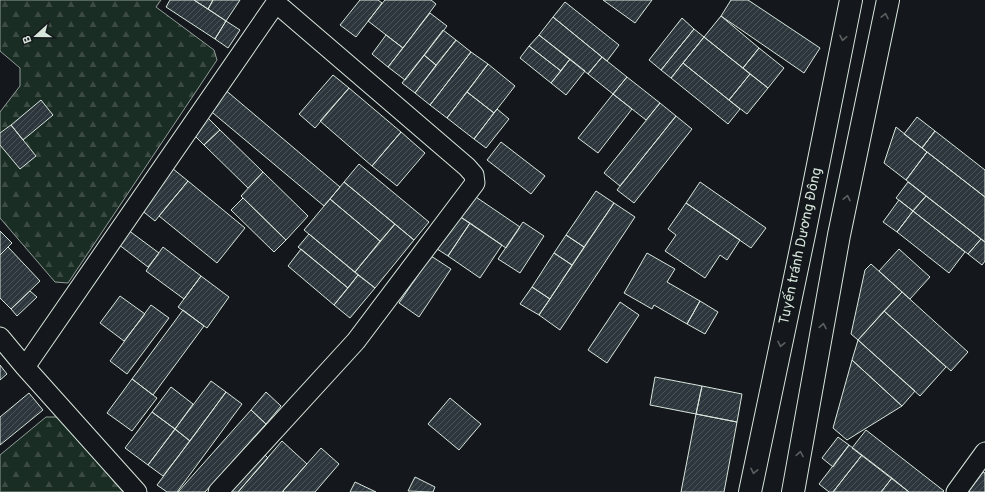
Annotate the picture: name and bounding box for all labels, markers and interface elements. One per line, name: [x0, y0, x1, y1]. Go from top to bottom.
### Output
one-way arrow: [880, 13, 888, 19]
north arrow: [16, 16, 56, 56]
text: B: [20, 33, 35, 45]
one-way arrow: [839, 35, 848, 41]
street label: Tuyến tránh Dương Đông: [776, 166, 826, 326]
one-way arrow: [842, 195, 851, 201]
one-way arrow: [818, 323, 827, 329]
one-way arrow: [777, 341, 785, 347]
one-way arrow: [795, 451, 804, 457]
one-way arrow: [751, 468, 759, 474]

